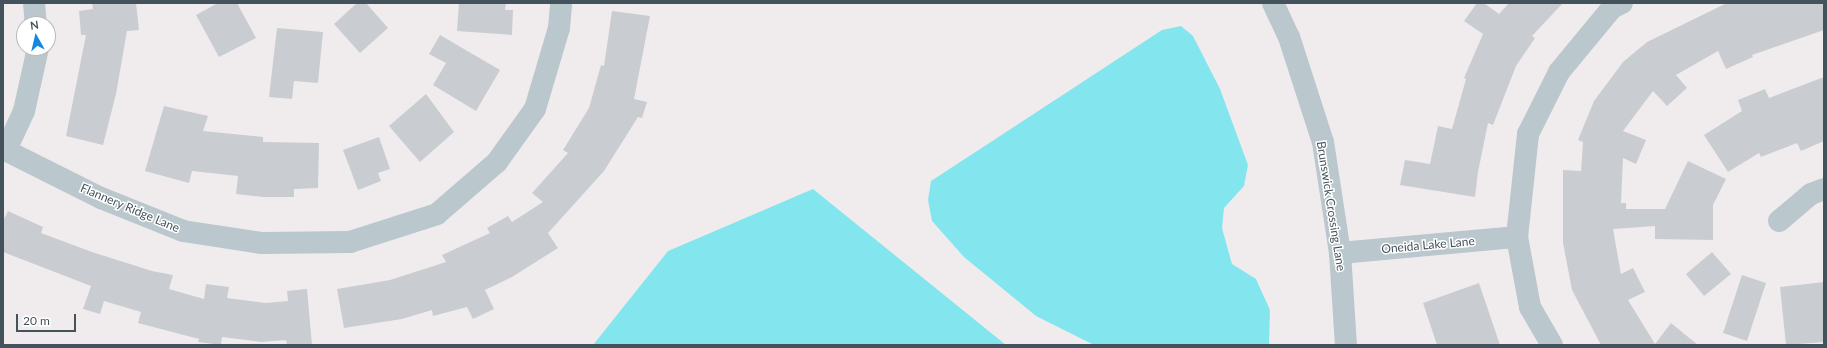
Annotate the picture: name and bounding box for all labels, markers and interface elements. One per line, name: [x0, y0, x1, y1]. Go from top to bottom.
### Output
north arrow: [16, 16, 56, 56]
text: N: [29, 18, 39, 32]
street label: Brunswick Crossing Lane: [1314, 140, 1348, 272]
street label: Flannery Ridge Lane: [78, 181, 182, 235]
street label: Oneida Lake Lane: [1381, 234, 1475, 256]
scale bar: [18, 306, 78, 332]
text: 20 m: [23, 313, 50, 328]

